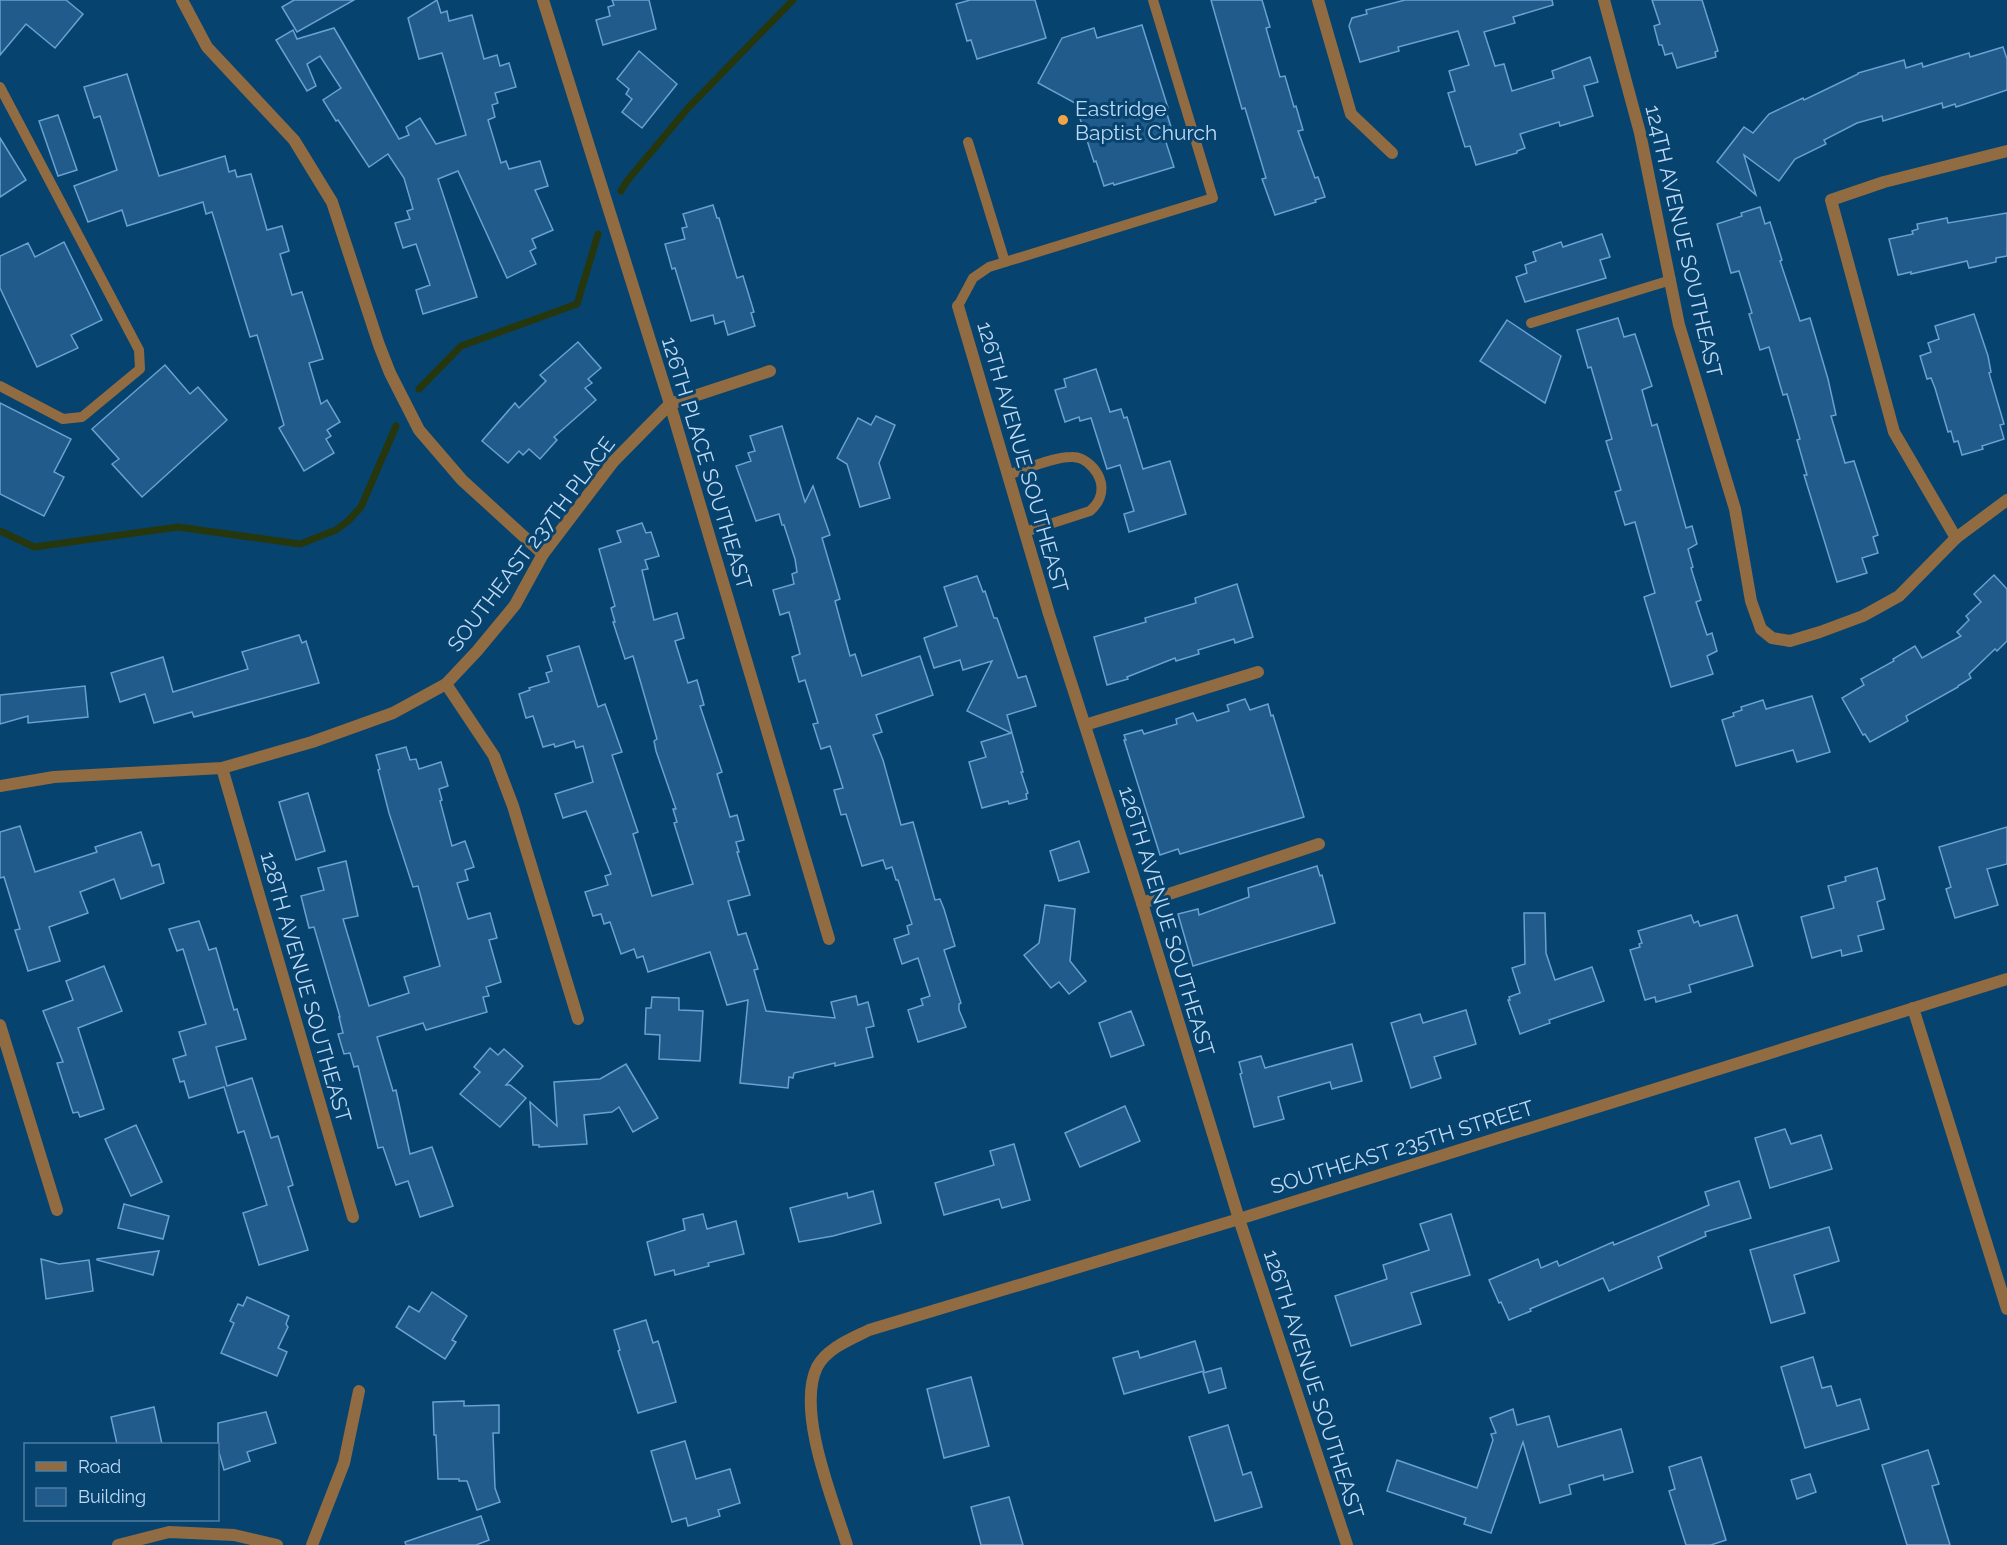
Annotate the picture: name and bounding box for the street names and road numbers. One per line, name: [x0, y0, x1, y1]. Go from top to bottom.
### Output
street label: 124TH AVENUE SOUTHEAST: [1640, 102, 1728, 380]
street label: 126TH AVENUE SOUTHEAST: [972, 319, 1074, 596]
street label: 126TH PLACE SOUTHEAST: [657, 334, 757, 592]
street label: SOUTHEAST 237TH PLACE: [442, 432, 620, 656]
street label: 126TH AVENUE SOUTHEAST: [1114, 783, 1220, 1059]
street label: 128TH AVENUE SOUTHEAST: [255, 849, 357, 1125]
street label: SOUTHEAST 235TH STREET: [1267, 1095, 1537, 1199]
street label: 126TH AVENUE SOUTHEAST: [1259, 1247, 1369, 1522]

